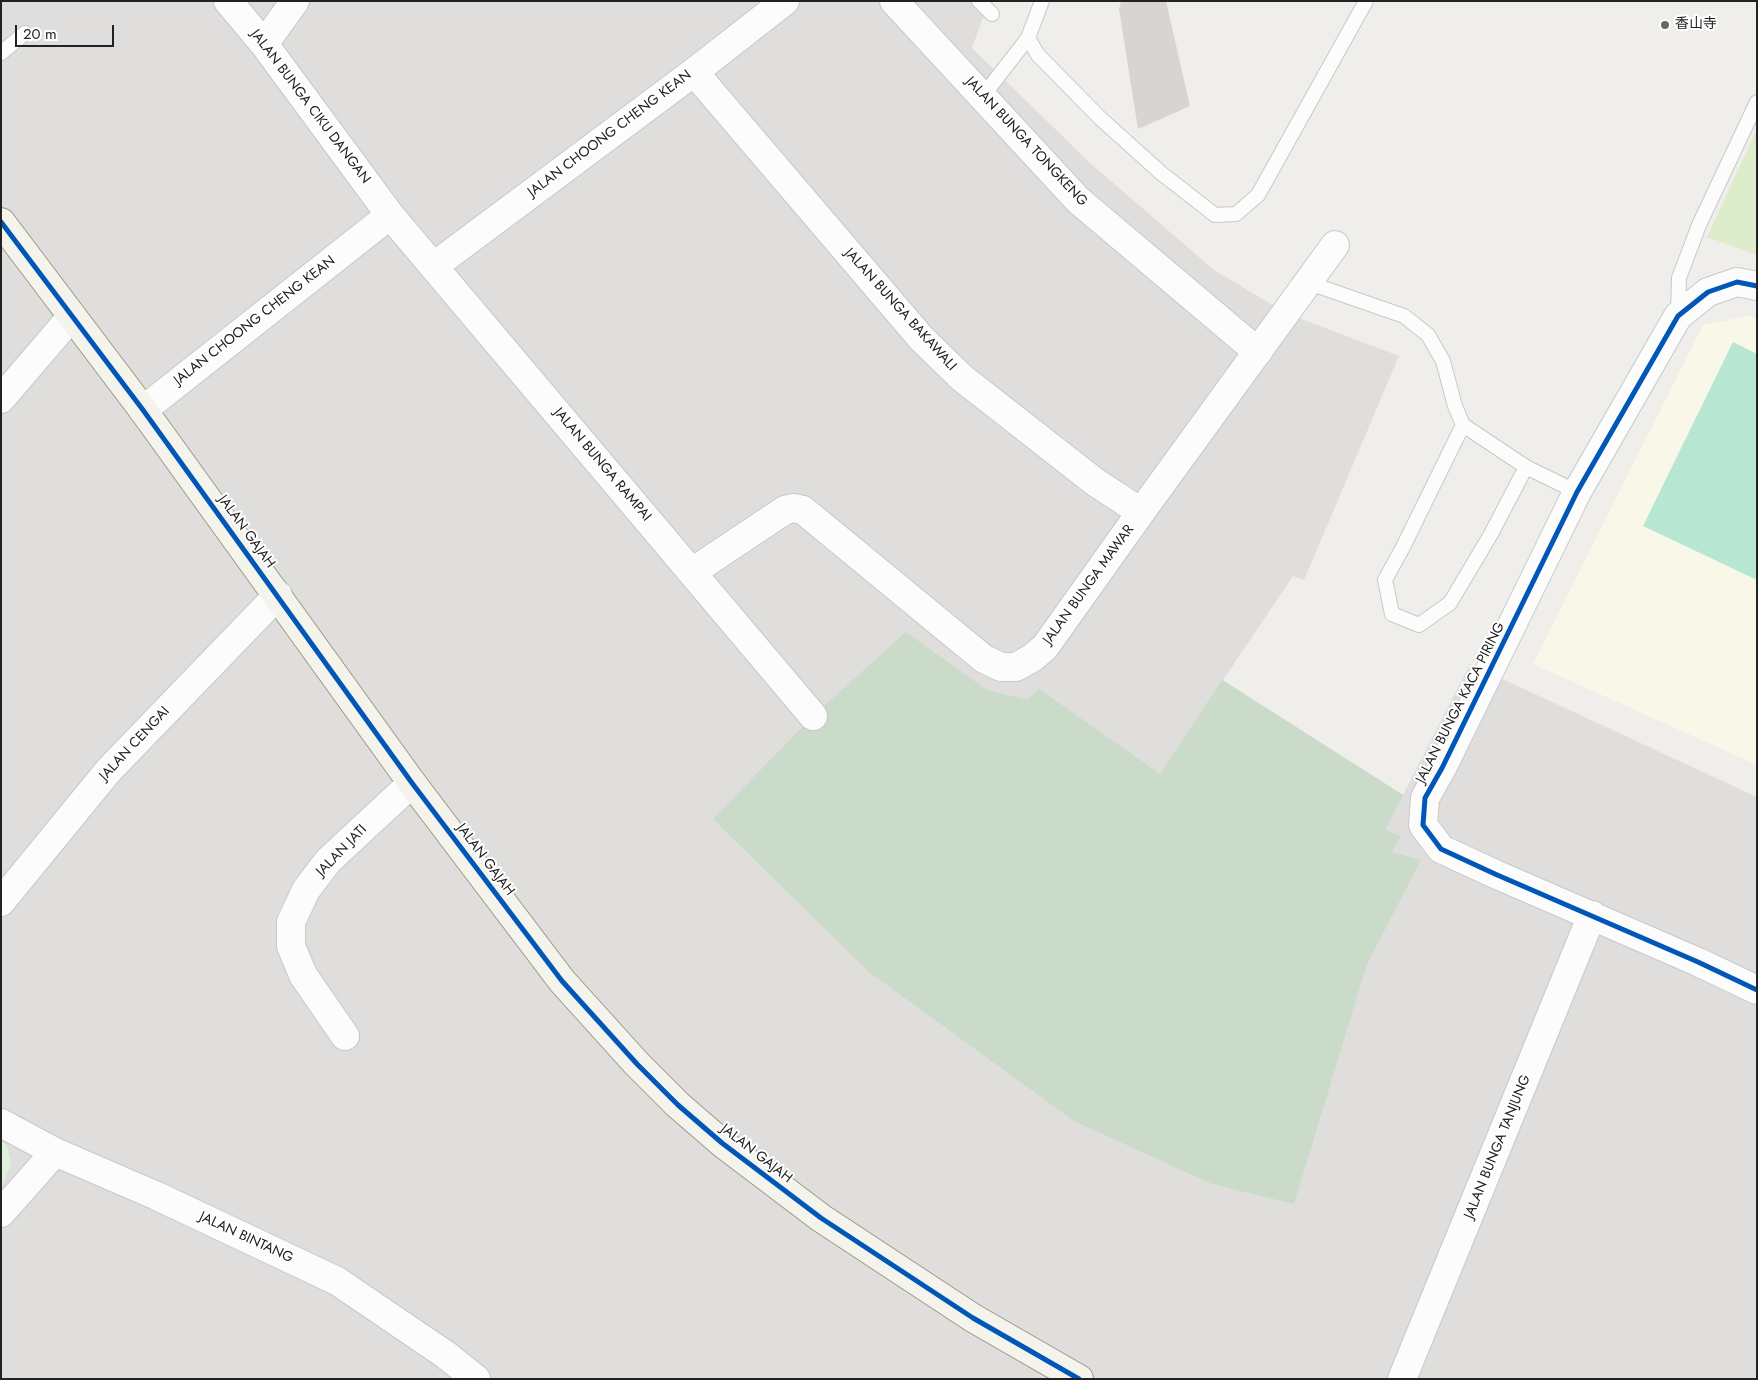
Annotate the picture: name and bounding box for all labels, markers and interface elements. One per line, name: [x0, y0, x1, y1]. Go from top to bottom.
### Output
scale bar: [18, 15, 116, 47]
place label: 香山寺: [1675, 17, 1717, 33]
marker: 香山寺: [1659, 19, 1671, 31]
text: 20 m: [23, 23, 57, 45]
street label: JALAN BUNGA CIKU DANGAN: [247, 27, 373, 187]
street label: JALAN CHOONG CHENG KEAN: [525, 67, 695, 201]
street label: JALAN BUNGA TONGKENG: [962, 74, 1090, 210]
street label: JALAN BUNGA BAKAWALI: [841, 245, 959, 375]
street label: JALAN CHOONG CHENG KEAN: [171, 253, 339, 389]
street label: JALAN BUNGA RAMPAI: [550, 405, 654, 525]
street label: JALAN GAJAH: [214, 492, 278, 572]
street label: JALAN BUNGA MAWAR: [1040, 522, 1138, 648]
street label: JALAN BUNGA KACA PIRING: [1413, 620, 1509, 786]
street label: JALAN CENGAI: [97, 704, 173, 784]
street label: JALAN GAJAH: [452, 821, 518, 899]
street label: JALAN JATI: [313, 822, 371, 880]
street label: JALAN BUNGA TANJUNG: [1461, 1072, 1535, 1222]
street label: JALAN GAJAH: [717, 1121, 795, 1187]
street label: JALAN BINTANG: [196, 1209, 296, 1267]

